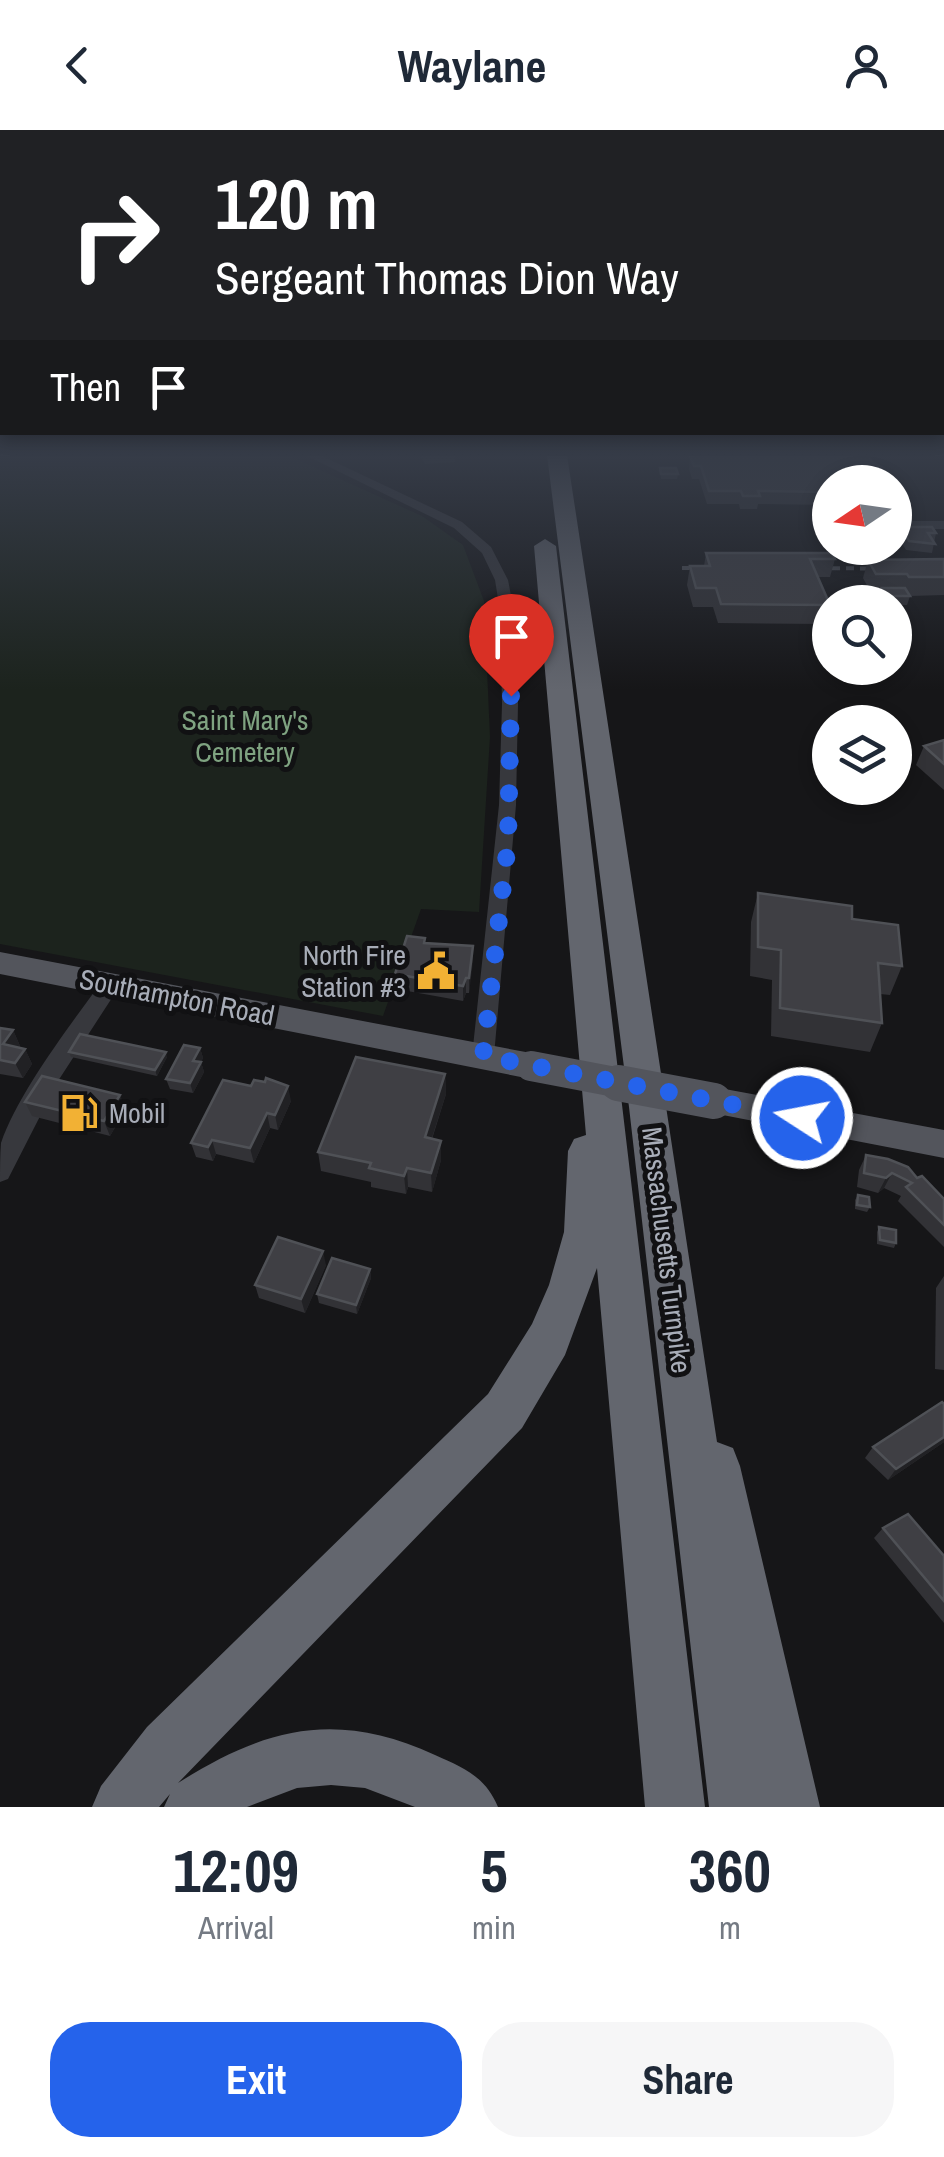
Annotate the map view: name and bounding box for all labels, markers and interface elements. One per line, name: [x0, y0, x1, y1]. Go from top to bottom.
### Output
text: Waylane: [398, 35, 546, 96]
icon: back: [50, 38, 105, 93]
icon: person: [839, 38, 894, 93]
text: 120 m: [215, 157, 378, 251]
icon: right: [50, 170, 180, 300]
text: Sergeant Thomas Dion Way: [215, 247, 679, 308]
icon: arrive: [141, 360, 196, 415]
text: Then: [50, 362, 121, 413]
north arrow: [812, 465, 912, 565]
map controls: [812, 465, 912, 805]
button: search: [812, 585, 912, 685]
pin: [469, 594, 554, 697]
icon: arrive: [484, 609, 539, 664]
park label: Saint Mary's Cemetery: [182, 701, 308, 771]
button: layers: [812, 705, 912, 805]
place label: North Fire Station #3: [301, 936, 406, 1006]
public building icon: North Fire Station #3: [415, 950, 457, 992]
street label: Southampton Road: [76, 959, 278, 1035]
position arrow: [750, 1066, 854, 1170]
fuel station icon: Mobil: [58, 1092, 100, 1134]
place label: Mobil: [109, 1094, 165, 1132]
street label: Massachusetts Turnpike: [633, 1125, 701, 1375]
text: 12:09: [173, 1830, 299, 1911]
text: 5: [480, 1830, 508, 1911]
text: 360: [689, 1830, 771, 1911]
text: Arrival: [198, 1906, 274, 1949]
text: min: [472, 1906, 516, 1949]
text: m: [719, 1906, 741, 1949]
button: Exit: [50, 2022, 462, 2137]
button: Share: [482, 2022, 894, 2137]

